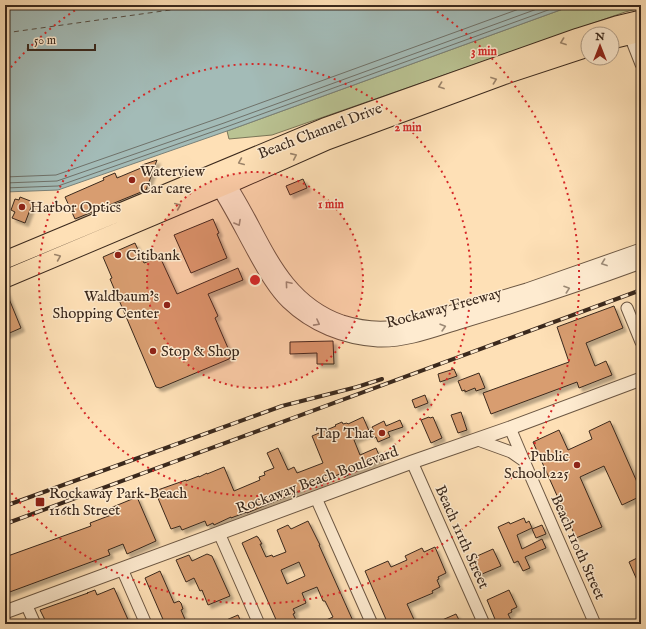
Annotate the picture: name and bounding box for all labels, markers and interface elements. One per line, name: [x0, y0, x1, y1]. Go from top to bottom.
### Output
scale bar: [28, 26, 95, 52]
north arrow: [580, 26, 620, 66]
text: N: [594, 30, 605, 44]
text: 50 m: [34, 33, 56, 48]
one-way arrow: [560, 37, 567, 46]
text: 3 min: [471, 44, 498, 59]
one-way arrow: [490, 76, 497, 84]
one-way arrow: [437, 81, 444, 89]
street label: Beach Channel Drive: [255, 99, 385, 163]
text: 2 min: [394, 120, 422, 135]
one-way arrow: [289, 153, 297, 161]
one-way arrow: [237, 157, 244, 165]
place label: Waterview Car care: [140, 162, 206, 198]
marker: Waterview Car care: [127, 175, 137, 185]
text: 1 min: [318, 197, 345, 212]
place label: Harbor Optics: [30, 198, 121, 217]
marker: Harbor Optics: [17, 202, 27, 212]
one-way arrow: [174, 203, 182, 211]
one-way arrow: [234, 219, 241, 226]
place label: Citibank: [126, 246, 181, 265]
marker: Citibank: [113, 250, 123, 260]
one-way arrow: [55, 253, 62, 261]
one-way arrow: [601, 259, 608, 267]
centre of rings: [248, 273, 262, 287]
one-way arrow: [285, 281, 292, 289]
street label: Rockaway Freeway: [384, 283, 505, 333]
one-way arrow: [563, 285, 570, 293]
place label: Waldbaum's Shopping Center: [53, 287, 159, 323]
marker: Waldbaum's Shopping Center: [162, 300, 172, 310]
one-way arrow: [313, 318, 320, 326]
one-way arrow: [439, 323, 446, 332]
place label: Stop & Shop: [161, 342, 240, 361]
marker: Stop & Shop: [148, 346, 158, 356]
place label: Tap That: [316, 424, 374, 443]
marker: Tap That: [377, 428, 387, 438]
street label: Rockaway Beach Boulevard: [233, 441, 402, 518]
place label: Public School 225: [504, 447, 570, 483]
marker: Public School 225: [572, 460, 582, 470]
street label: Beach 111th Street: [431, 482, 493, 592]
place label: Rockaway Park–Beach 116th Street: [49, 484, 187, 520]
street label: Beach 110th Street: [546, 491, 610, 603]
marker: Rockaway Park–Beach 116th Street: [34, 496, 46, 508]

